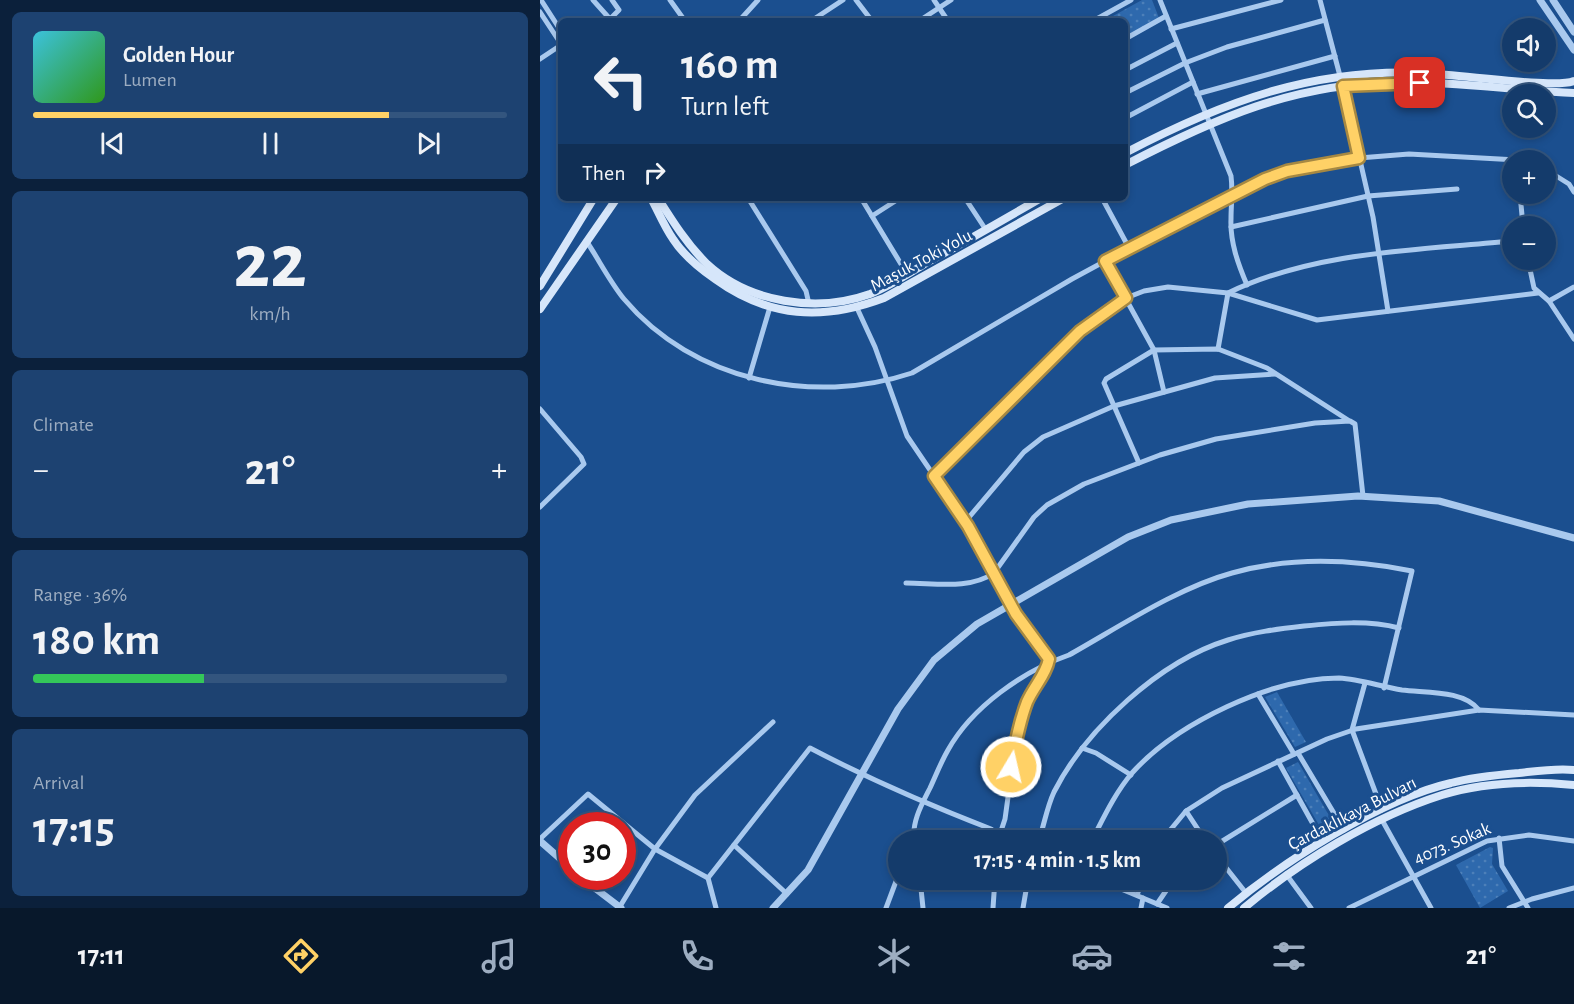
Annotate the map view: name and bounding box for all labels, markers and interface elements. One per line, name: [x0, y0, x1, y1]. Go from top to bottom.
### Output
map controls: [1502, 18, 1556, 270]
button: sound: [1502, 18, 1556, 72]
icon: left: [582, 42, 660, 120]
text: Golden Hour: [123, 44, 234, 66]
text: 160 m: [681, 44, 779, 86]
pin: [1394, 57, 1445, 108]
icon: arrive: [1403, 66, 1436, 99]
text: Lumen: [123, 70, 177, 90]
button: search: [1502, 84, 1556, 138]
text: Turn left: [681, 93, 769, 120]
icon: previous: [96, 127, 129, 160]
icon: pause: [254, 127, 287, 160]
icon: next: [412, 127, 445, 160]
button: +: [1502, 150, 1556, 204]
icon: right: [638, 156, 671, 189]
text: Then: [582, 162, 626, 184]
button: −: [1502, 216, 1556, 270]
text: 22: [233, 224, 307, 302]
street label: Maşuk Toki Yolu: [868, 227, 975, 295]
text: km/h: [249, 304, 291, 324]
text: Climate: [33, 415, 94, 435]
text: 21°: [245, 448, 295, 493]
text: −: [33, 454, 49, 487]
text: +: [491, 454, 507, 487]
text: Range · 36%: [33, 585, 127, 605]
text: 180 km: [33, 618, 160, 663]
position arrow: [979, 735, 1043, 799]
text: Arrival: [33, 773, 84, 793]
street label: Çardaklıkaya Bulvarı: [1285, 774, 1420, 854]
text: 17:15: [33, 806, 115, 851]
speed limit sign: 30: [558, 812, 636, 890]
street label: 4073. Sokak: [1411, 819, 1494, 868]
text: 17:15 · 4 min · 1.5 km: [974, 849, 1141, 871]
icon: directions: [280, 935, 322, 977]
icon: music: [478, 935, 520, 977]
icon: phone: [676, 935, 718, 977]
icon: climate: [873, 935, 915, 977]
icon: car: [1071, 935, 1113, 977]
icon: filters: [1268, 935, 1310, 977]
text: 17:11: [78, 942, 125, 969]
text: 21°: [1466, 942, 1496, 969]

